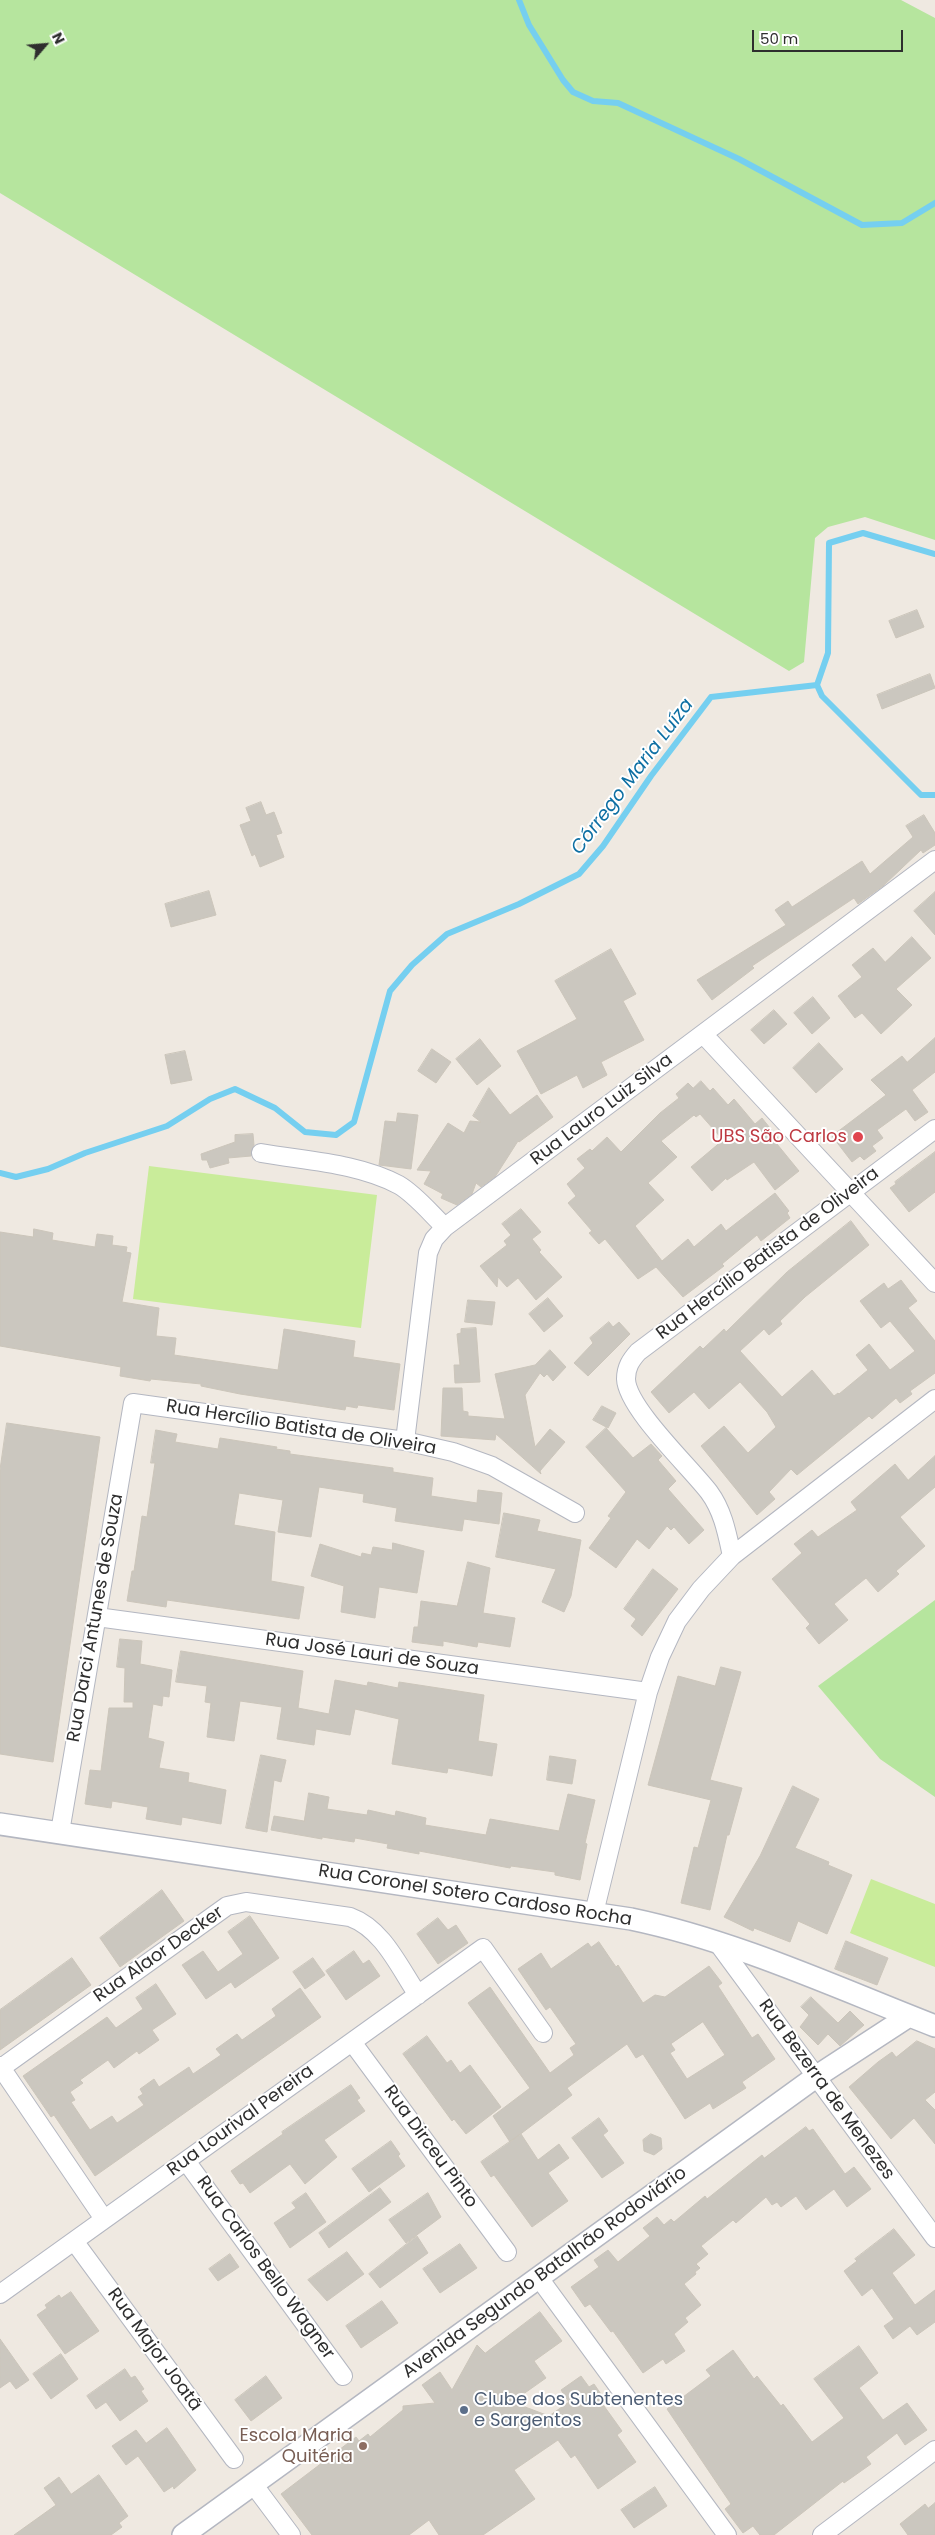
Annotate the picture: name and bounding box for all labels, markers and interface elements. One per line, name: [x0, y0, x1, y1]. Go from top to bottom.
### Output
north arrow: [20, 20, 70, 70]
scale bar: [755, 20, 906, 52]
text: 50 m: [760, 28, 798, 49]
text: N: [47, 29, 70, 47]
water label: Córrego Maria Luíza: [567, 694, 699, 860]
street label: Rua Lauro Luiz Silva: [527, 1050, 677, 1170]
place label: UBS São Carlos: [711, 1126, 847, 1148]
marker: UBS São Carlos: [851, 1130, 865, 1144]
street label: Rua Hercílio Batista de Oliveira: [652, 1163, 884, 1345]
street label: Rua Hercílio Batista de Oliveira: [164, 1396, 438, 1460]
street label: Rua Darci Antunes de Souza: [63, 1492, 129, 1744]
street label: Rua José Lauri de Souza: [264, 1629, 480, 1681]
street label: Rua Coronel Sotero Cardoso Rocha: [317, 1861, 633, 1931]
street label: Rua Alaor Decker: [90, 1902, 228, 2008]
street label: Rua Bezerra de Menezes: [753, 1996, 899, 2184]
street label: Rua Lourival Pereira: [164, 2061, 318, 2181]
street label: Rua Dirceu Pinto: [378, 2082, 482, 2212]
street label: Avenida Segundo Batalhão Rodoviário: [399, 2163, 691, 2383]
street label: Rua Carlos Bello Wagner: [191, 2172, 339, 2364]
street label: Rua Major Joatã: [102, 2284, 206, 2416]
place label: Clube dos Subtenentes e Sargentos: [474, 2389, 683, 2432]
marker: Clube dos Subtenentes e Sargentos: [458, 2404, 470, 2416]
place label: Escola Maria Quitéria: [240, 2425, 353, 2468]
marker: Escola Maria Quitéria: [357, 2440, 369, 2452]

